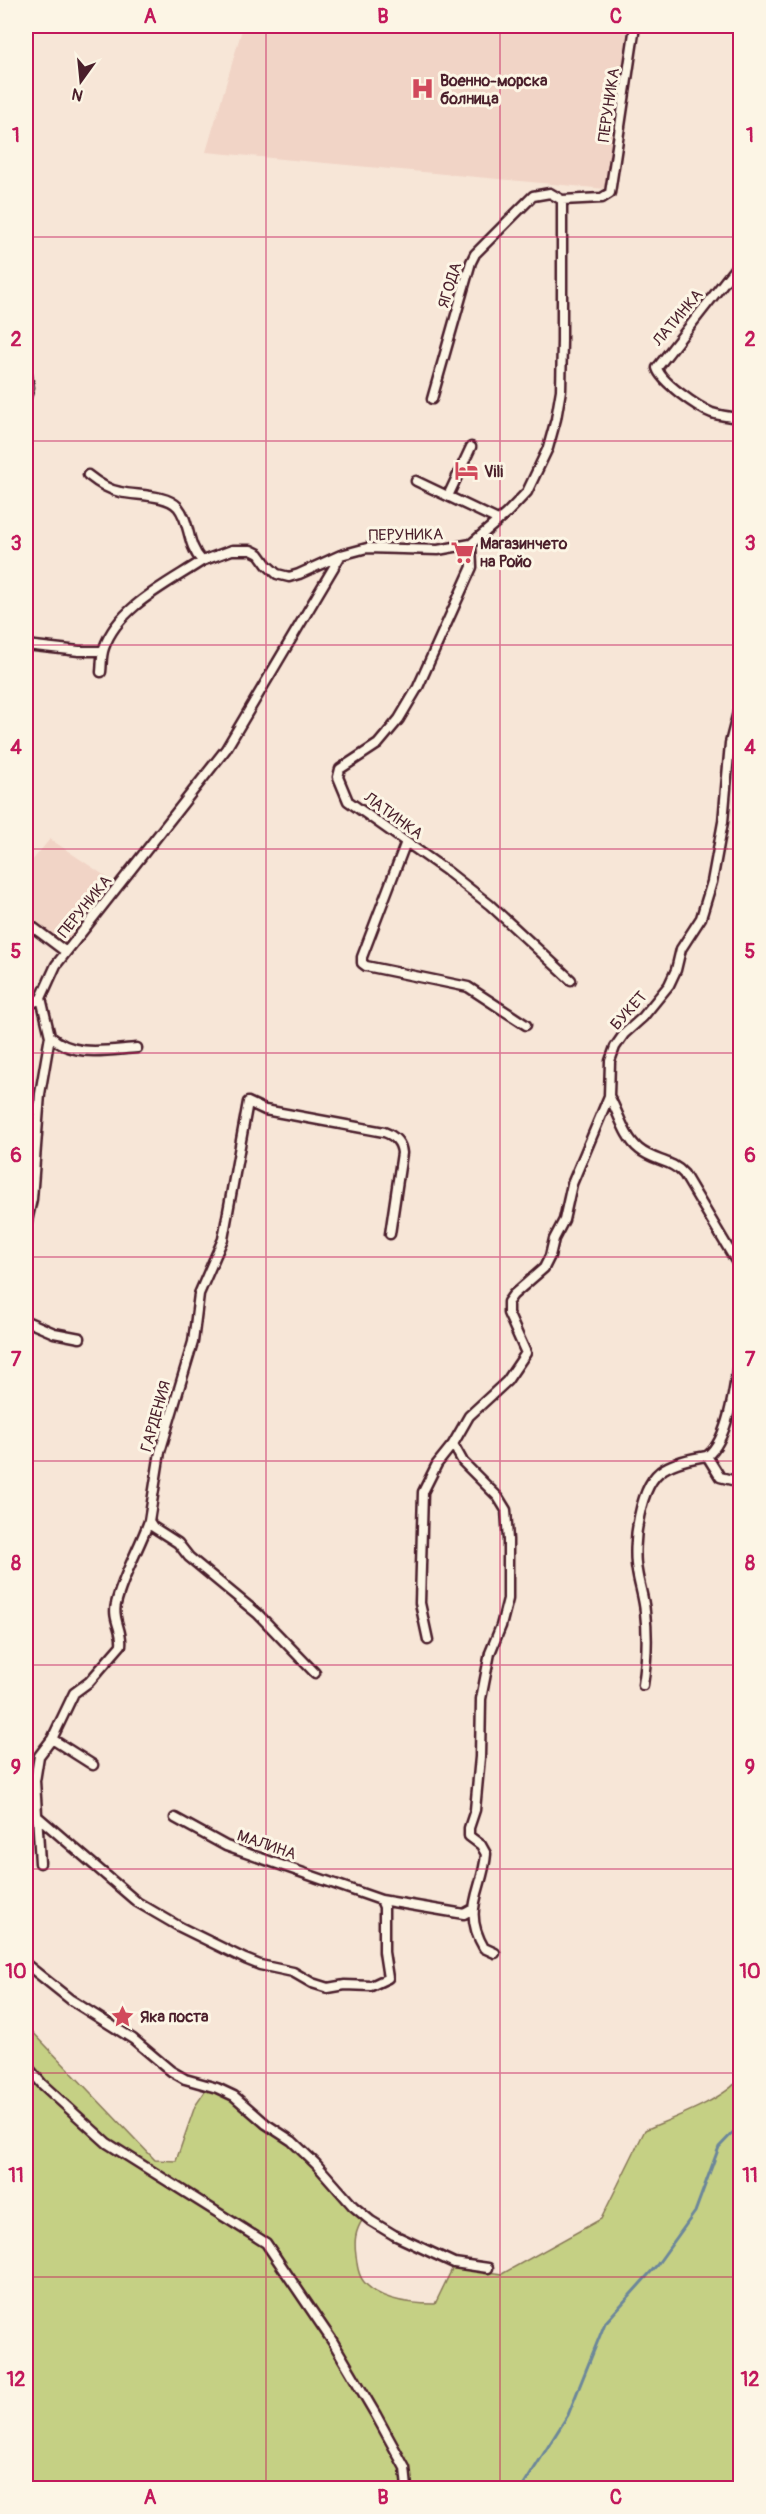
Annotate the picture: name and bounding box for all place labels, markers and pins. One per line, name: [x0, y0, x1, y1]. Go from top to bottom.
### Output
place label: Военно-морска болница: [440, 71, 548, 109]
hospital icon: Военно-морска болница: [409, 76, 435, 102]
hotel icon: Vili: [453, 458, 479, 484]
place label: Vili: [484, 462, 503, 482]
place label: Магазинчето на Ройо: [480, 534, 568, 572]
supermarket icon: Магазинчето на Ройо: [449, 539, 475, 565]
place icon: Яка поста: [109, 2003, 135, 2029]
place label: Яка поста: [140, 2007, 209, 2027]

